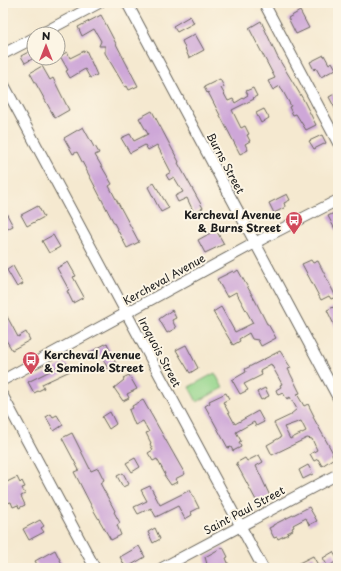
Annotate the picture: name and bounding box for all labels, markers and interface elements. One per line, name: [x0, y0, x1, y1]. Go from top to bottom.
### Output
north arrow: [26, 26, 66, 66]
text: N: [42, 27, 51, 44]
street label: Burns Street: [203, 129, 250, 197]
place label: Kercheval Avenue & Burns Street: [184, 206, 281, 236]
bus stop icon: Kercheval Avenue & Burns Street: [284, 210, 304, 235]
street label: Kercheval Avenue: [120, 249, 208, 309]
street label: Iroquois Street: [134, 314, 186, 391]
place label: Kercheval Avenue & Seminole Street: [44, 346, 144, 376]
bus stop icon: Kercheval Avenue & Seminole Street: [21, 350, 41, 375]
street label: Saint Paul Street: [200, 481, 288, 539]

